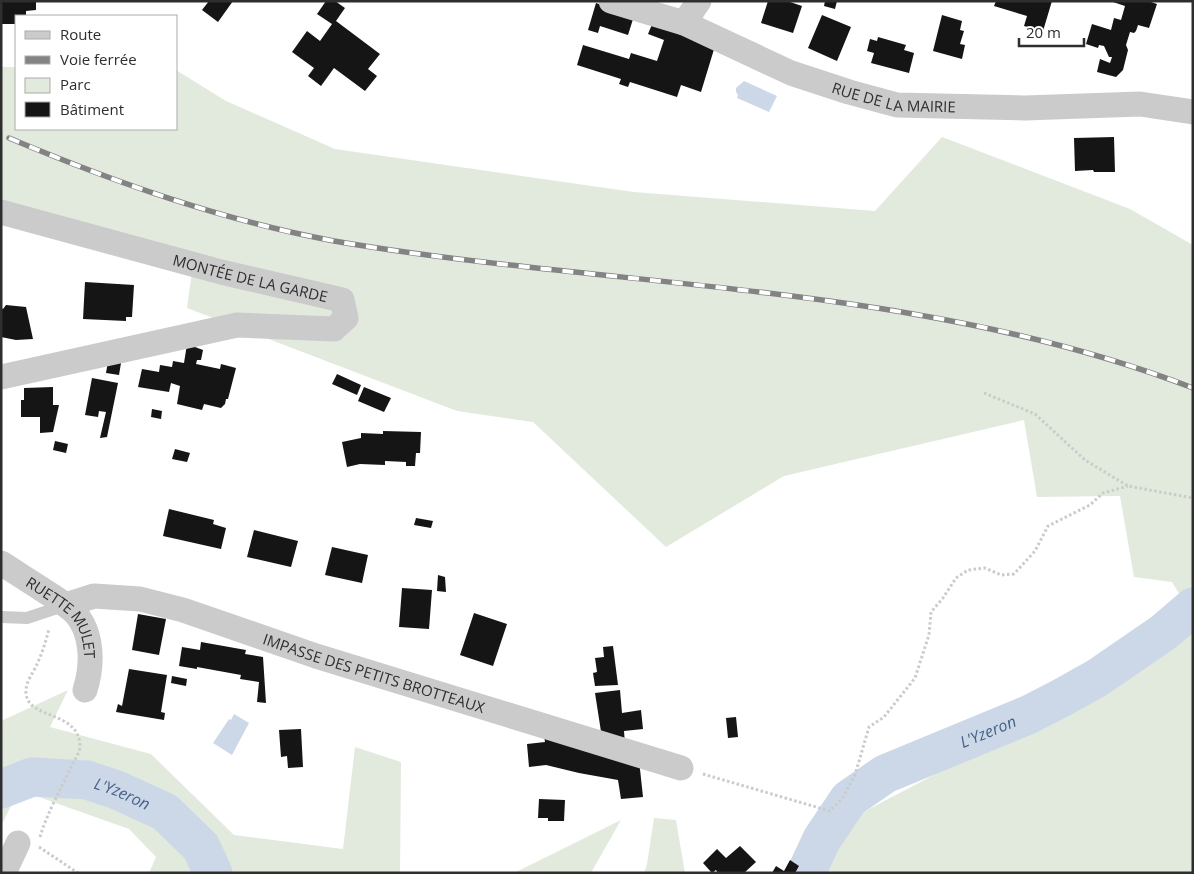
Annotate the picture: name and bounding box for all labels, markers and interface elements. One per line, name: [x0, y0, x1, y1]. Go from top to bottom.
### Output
legend: [15, 15, 178, 130]
scale bar: [1019, 15, 1084, 47]
text: 20 m: [1026, 22, 1061, 42]
text: Route: [60, 24, 101, 44]
text: Voie ferrée: [60, 49, 137, 69]
text: Parc: [60, 74, 91, 94]
street label: RUE DE LA MAIRIE: [829, 77, 956, 116]
text: Bâtiment: [60, 99, 124, 119]
street label: MONTÉE DE LA GARDE: [171, 249, 330, 306]
street label: RUETTE MULET: [22, 572, 100, 659]
street label: IMPASSE DES PETITS BROTTEAUX: [261, 628, 487, 717]
water label: L'Yzeron: [957, 710, 1019, 753]
water label: L'Yzeron: [91, 772, 154, 815]

